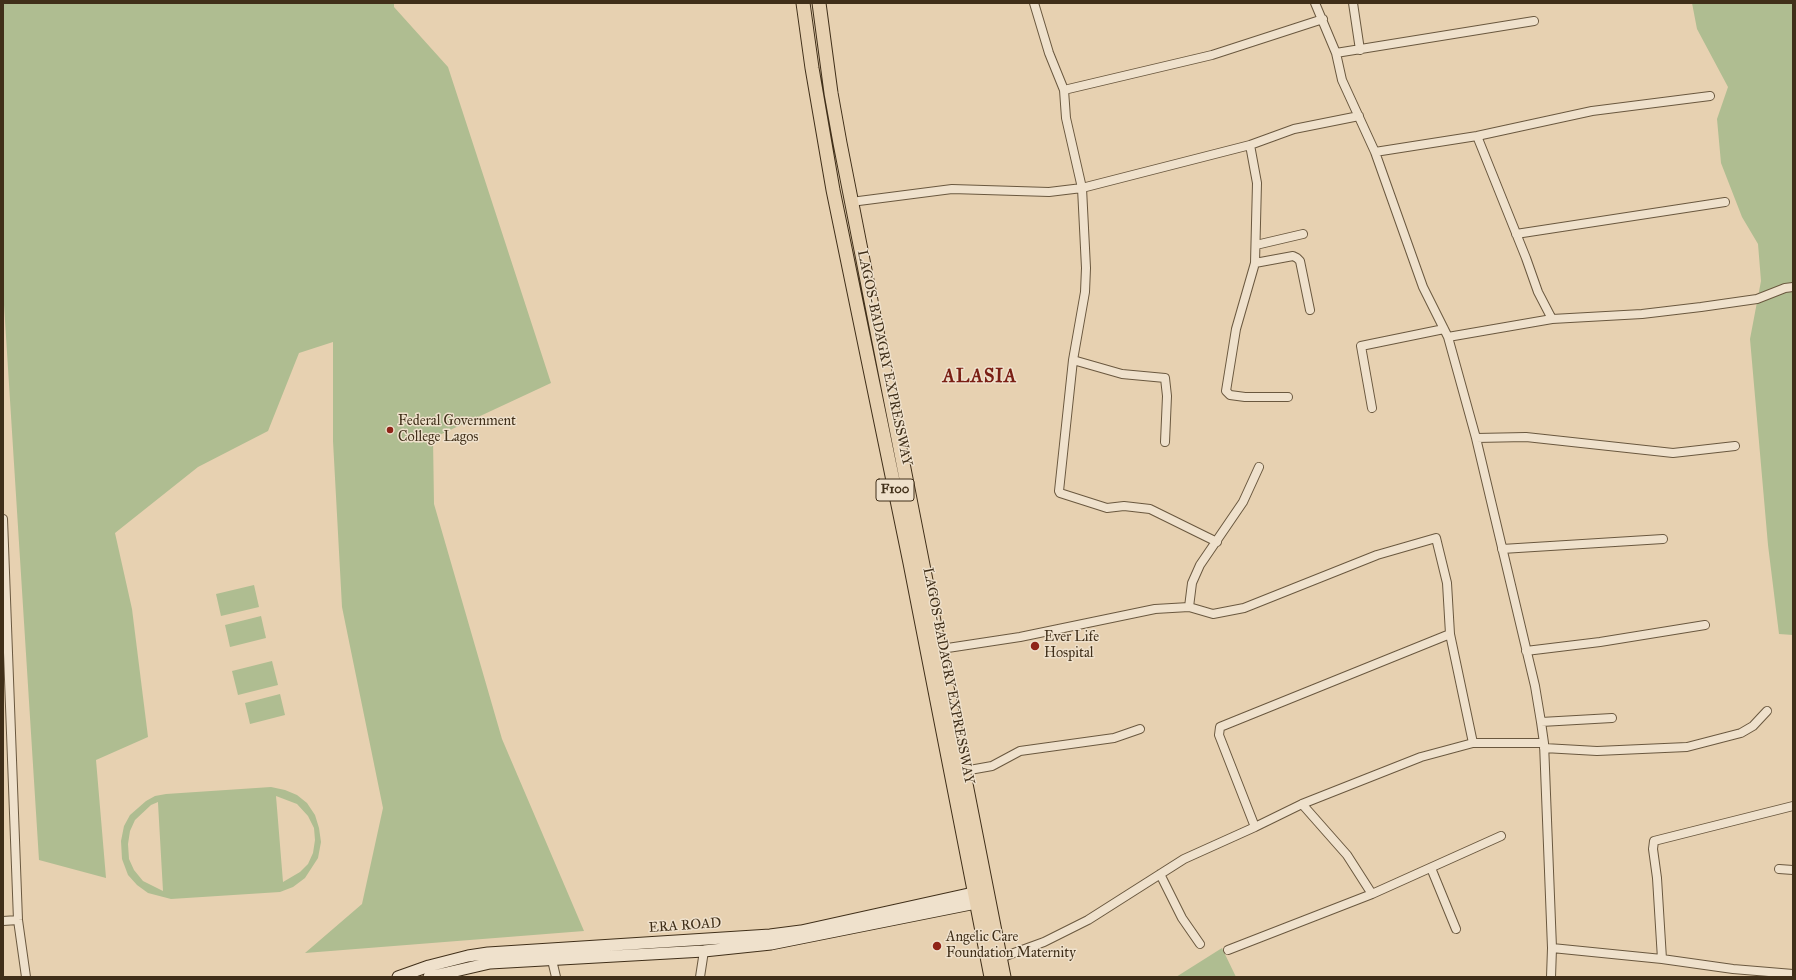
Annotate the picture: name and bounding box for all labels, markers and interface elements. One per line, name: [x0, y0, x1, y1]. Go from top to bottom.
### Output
street label: LAGOS-BADAGRY EXPRESSWAY: [853, 249, 915, 467]
district label: ALASIA: [943, 367, 1017, 389]
place label: Federal Government College Lagos: [398, 414, 516, 446]
marker: Federal Government College Lagos: [385, 425, 395, 435]
road number: F100: [876, 479, 914, 501]
street label: LAGOS-BADAGRY EXPRESSWAY: [919, 566, 977, 786]
place label: Ever Life Hospital: [1044, 630, 1099, 662]
marker: Ever Life Hospital: [1029, 640, 1041, 652]
street label: ERA ROAD: [648, 915, 722, 937]
place label: Angelic Care Foundation Maternity: [946, 930, 1076, 962]
marker: Angelic Care Foundation Maternity: [931, 940, 943, 952]

